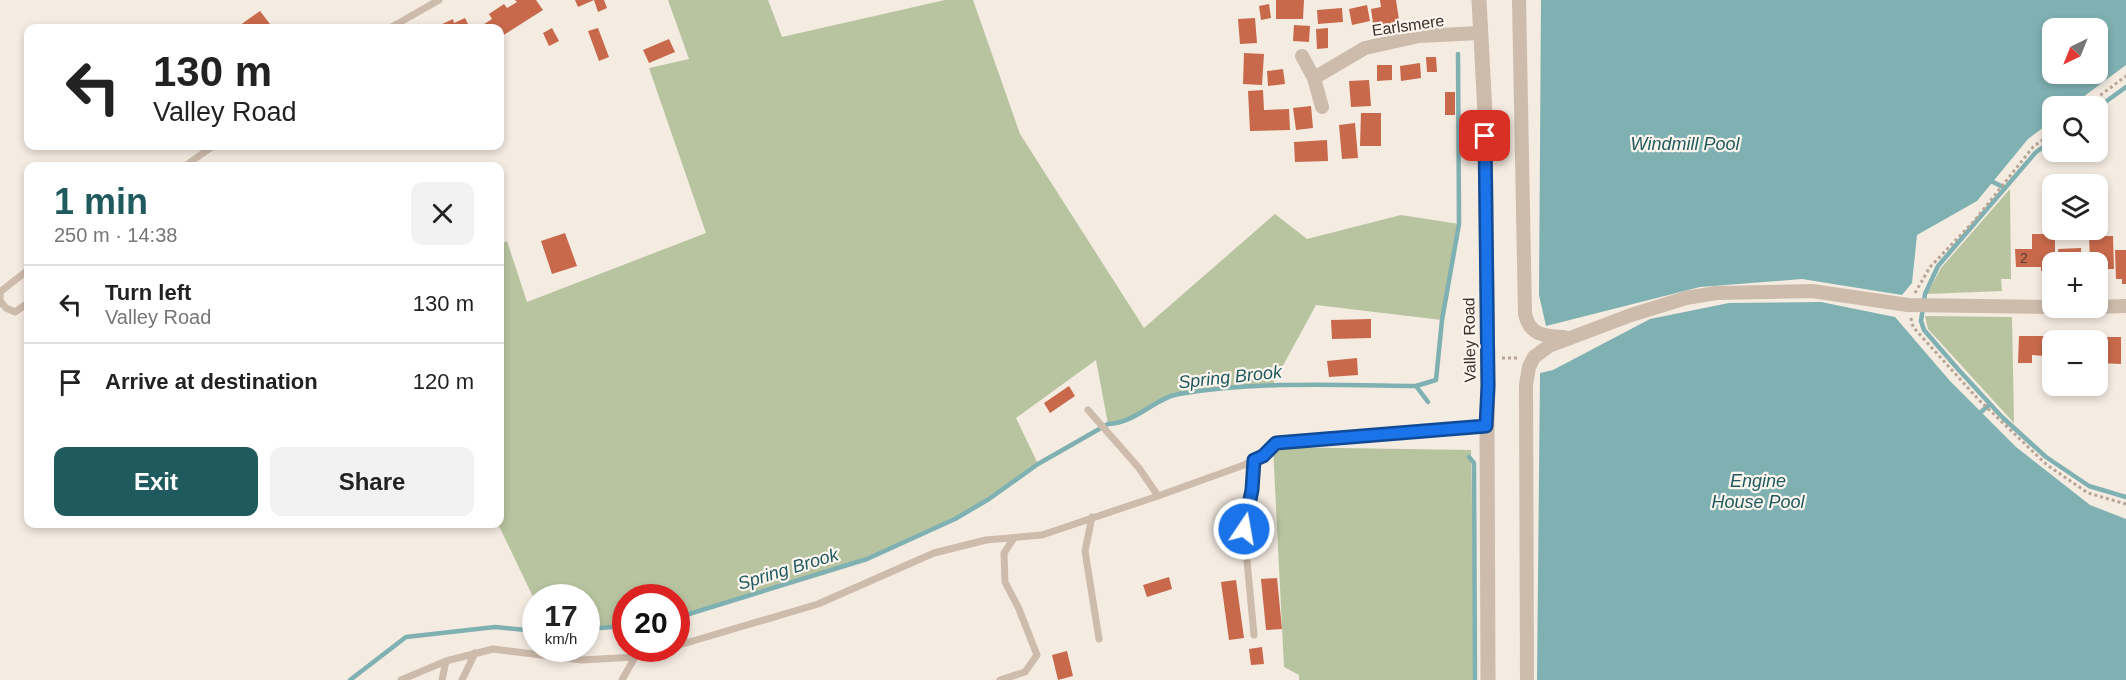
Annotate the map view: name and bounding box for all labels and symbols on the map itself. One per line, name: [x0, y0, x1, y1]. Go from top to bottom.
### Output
street label: Earlsmere: [1371, 12, 1445, 39]
north arrow: [2042, 18, 2108, 84]
pin: [1459, 110, 1510, 161]
water label: Windmill Pool: [1631, 134, 1740, 154]
house number: 2: [2020, 250, 2028, 266]
street label: Valley Road: [1460, 297, 1479, 383]
water label: Spring Brook: [1177, 362, 1284, 392]
water label: Engine House Pool: [1711, 471, 1806, 512]
position arrow: [1212, 497, 1276, 561]
water label: Spring Brook: [735, 544, 842, 594]
speed limit sign: 20: [612, 584, 690, 662]

